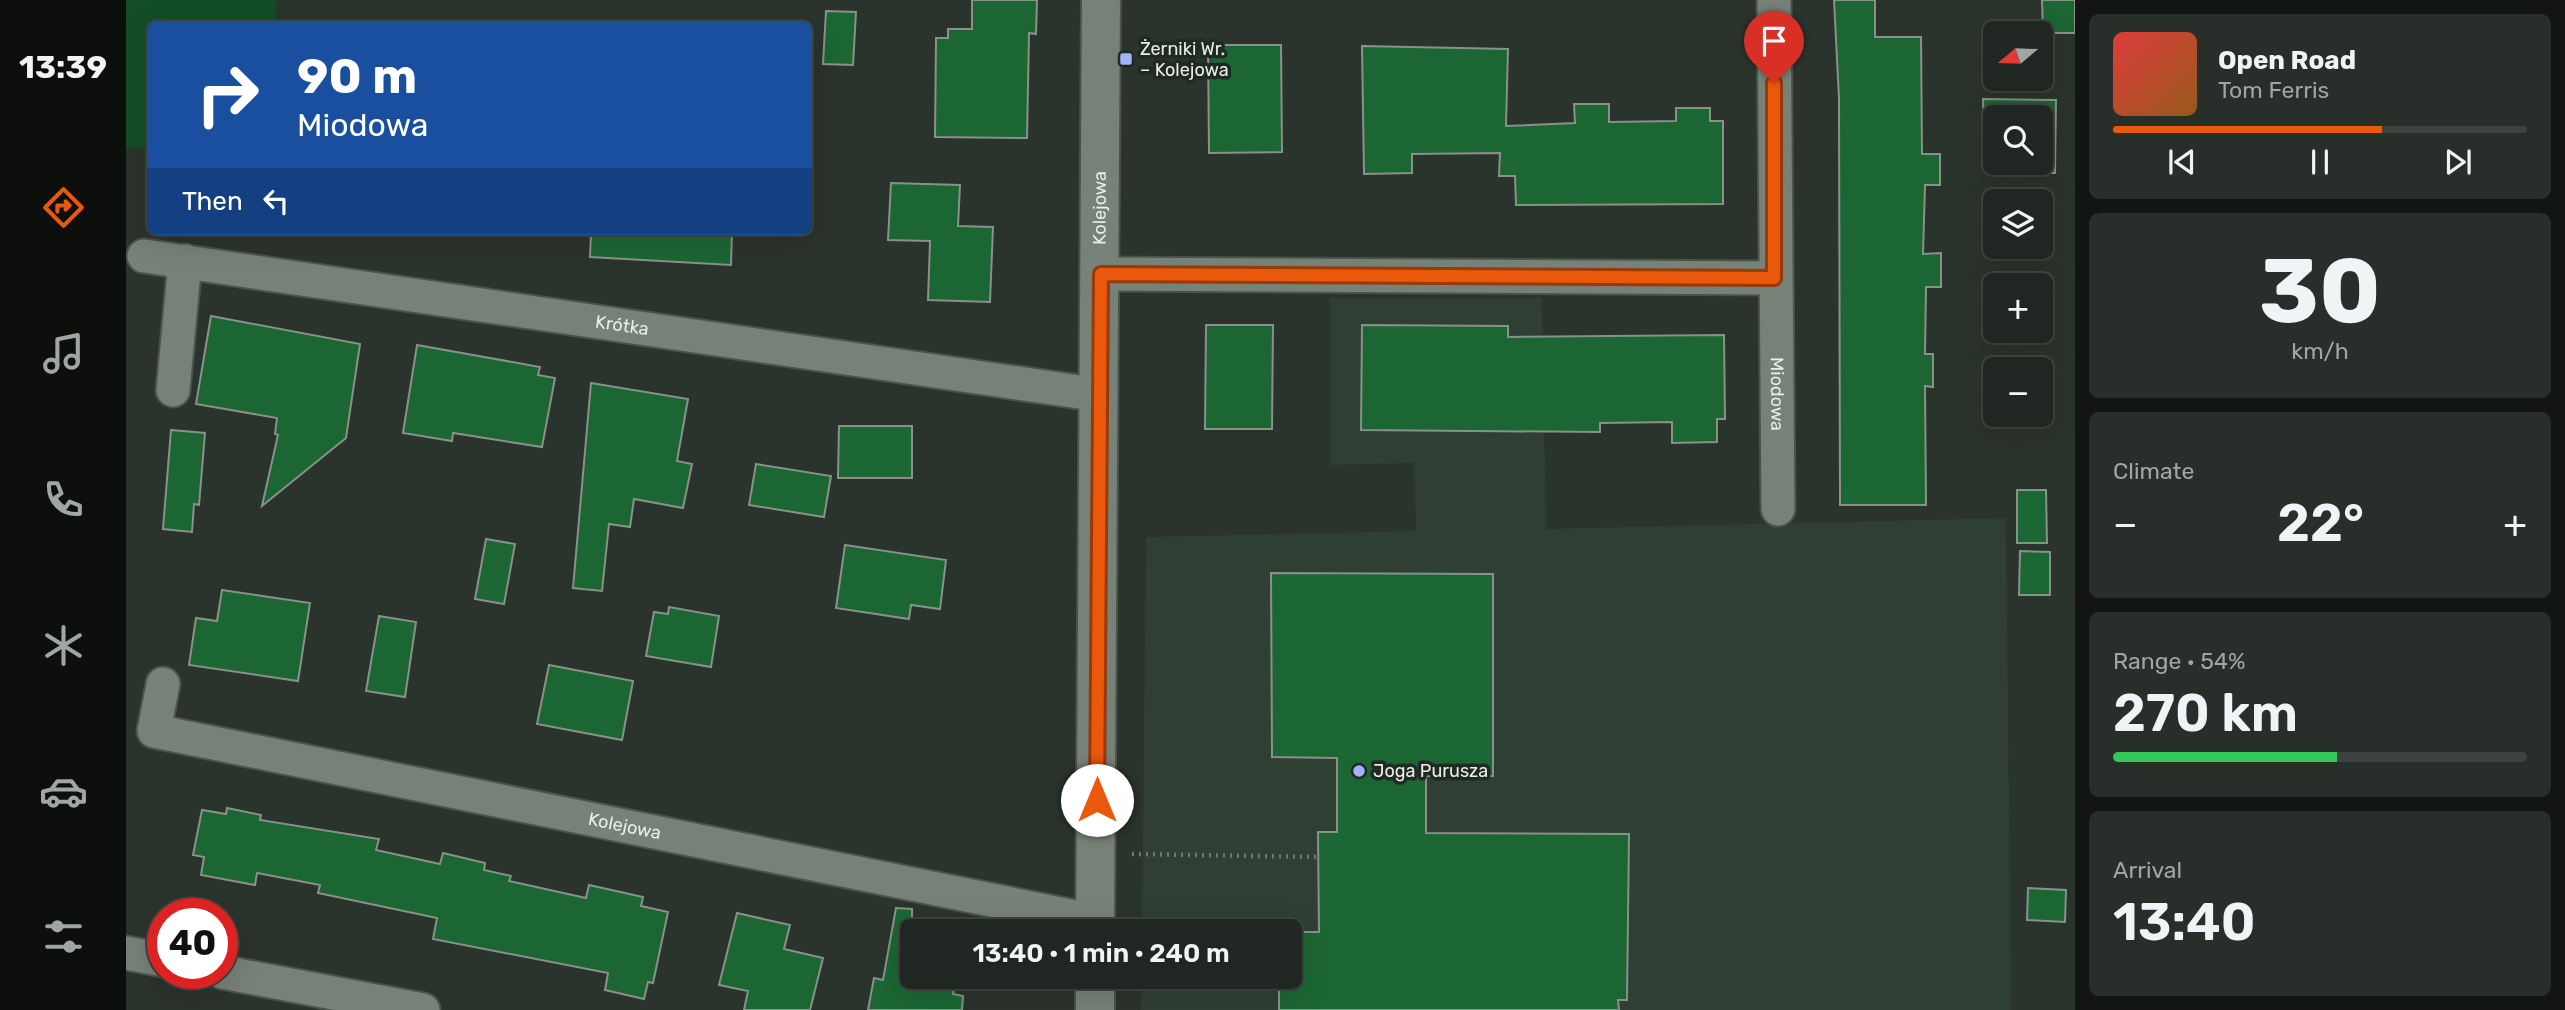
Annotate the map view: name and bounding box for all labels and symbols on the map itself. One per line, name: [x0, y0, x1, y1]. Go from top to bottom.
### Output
pin: [1744, 11, 1804, 83]
north arrow: [1983, 21, 2053, 91]
place label: Żerniki Wr. – Kolejowa: [1140, 38, 1229, 81]
marker: Żerniki Wr. – Kolejowa: [1118, 51, 1134, 67]
street label: Kolejowa: [1088, 171, 1111, 245]
street label: Krótka: [594, 311, 650, 340]
street label: Miodowa: [1766, 357, 1788, 431]
place label: Joga Purusza: [1373, 760, 1488, 782]
position arrow: [1060, 763, 1134, 837]
marker: Joga Purusza: [1351, 763, 1367, 779]
street label: Kolejowa: [586, 808, 663, 844]
speed limit sign: 40: [147, 898, 238, 989]

